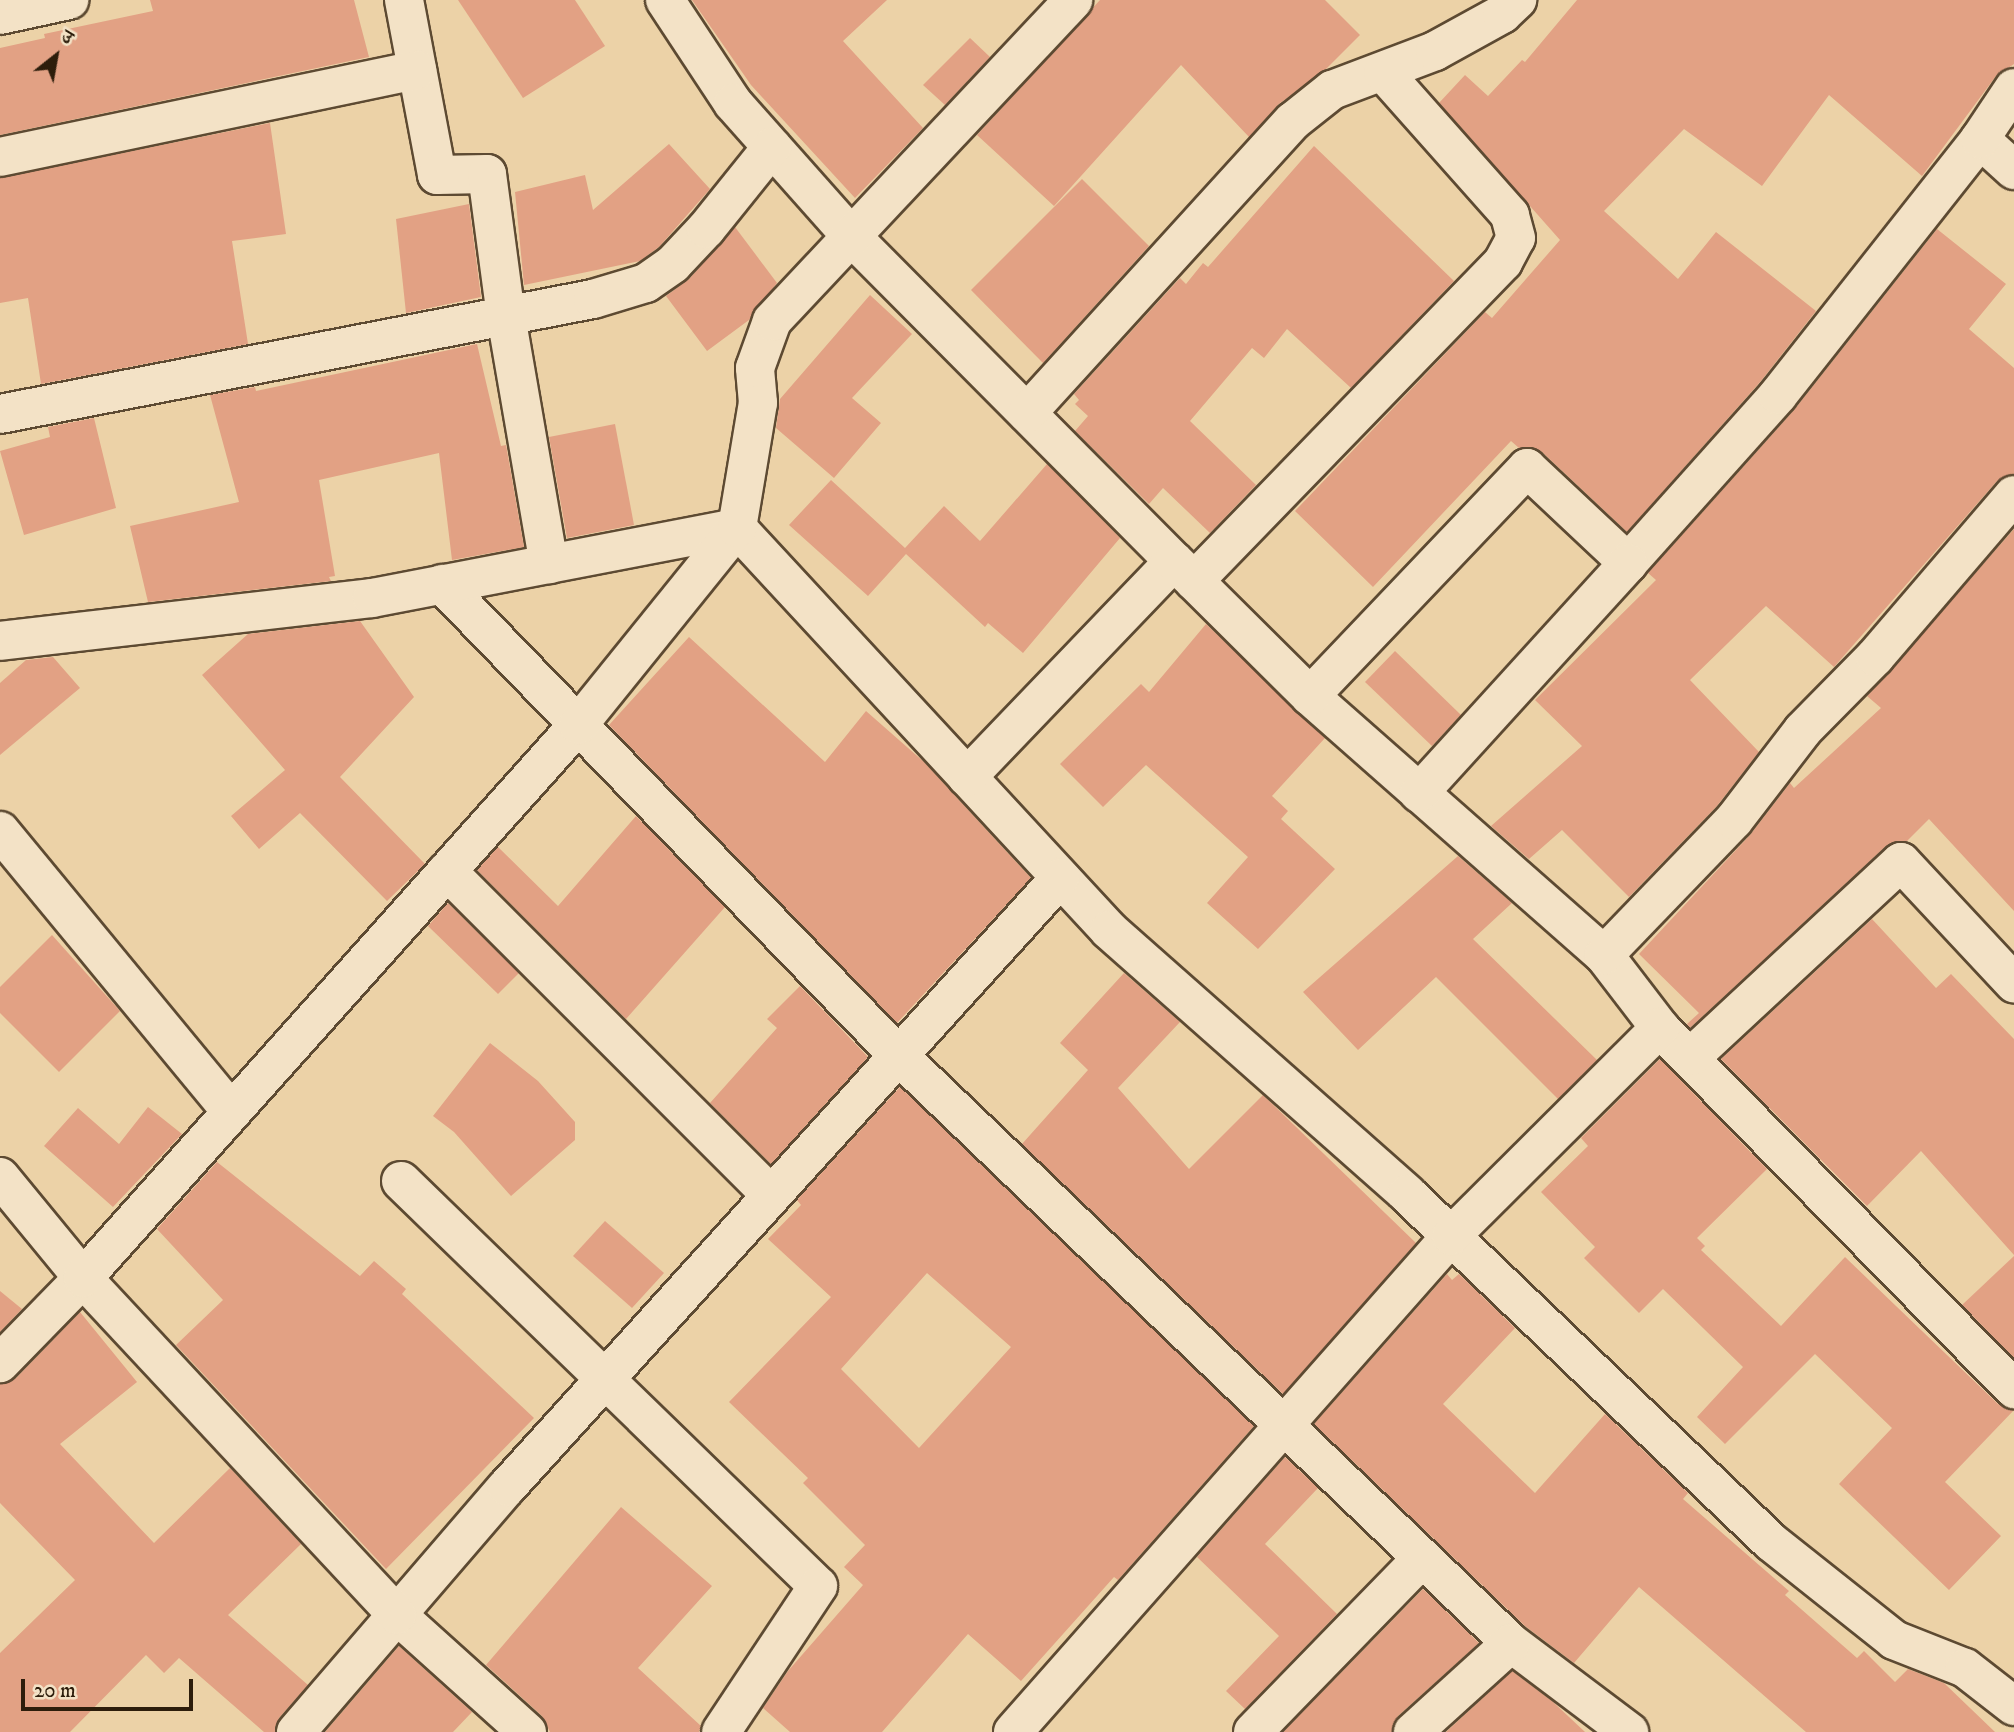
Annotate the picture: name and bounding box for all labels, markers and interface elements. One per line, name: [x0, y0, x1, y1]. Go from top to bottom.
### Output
north arrow: [21, 21, 91, 91]
text: उ: [57, 25, 77, 50]
scale bar: [24, 1666, 196, 1710]
text: 20 m: [34, 1678, 76, 1704]

